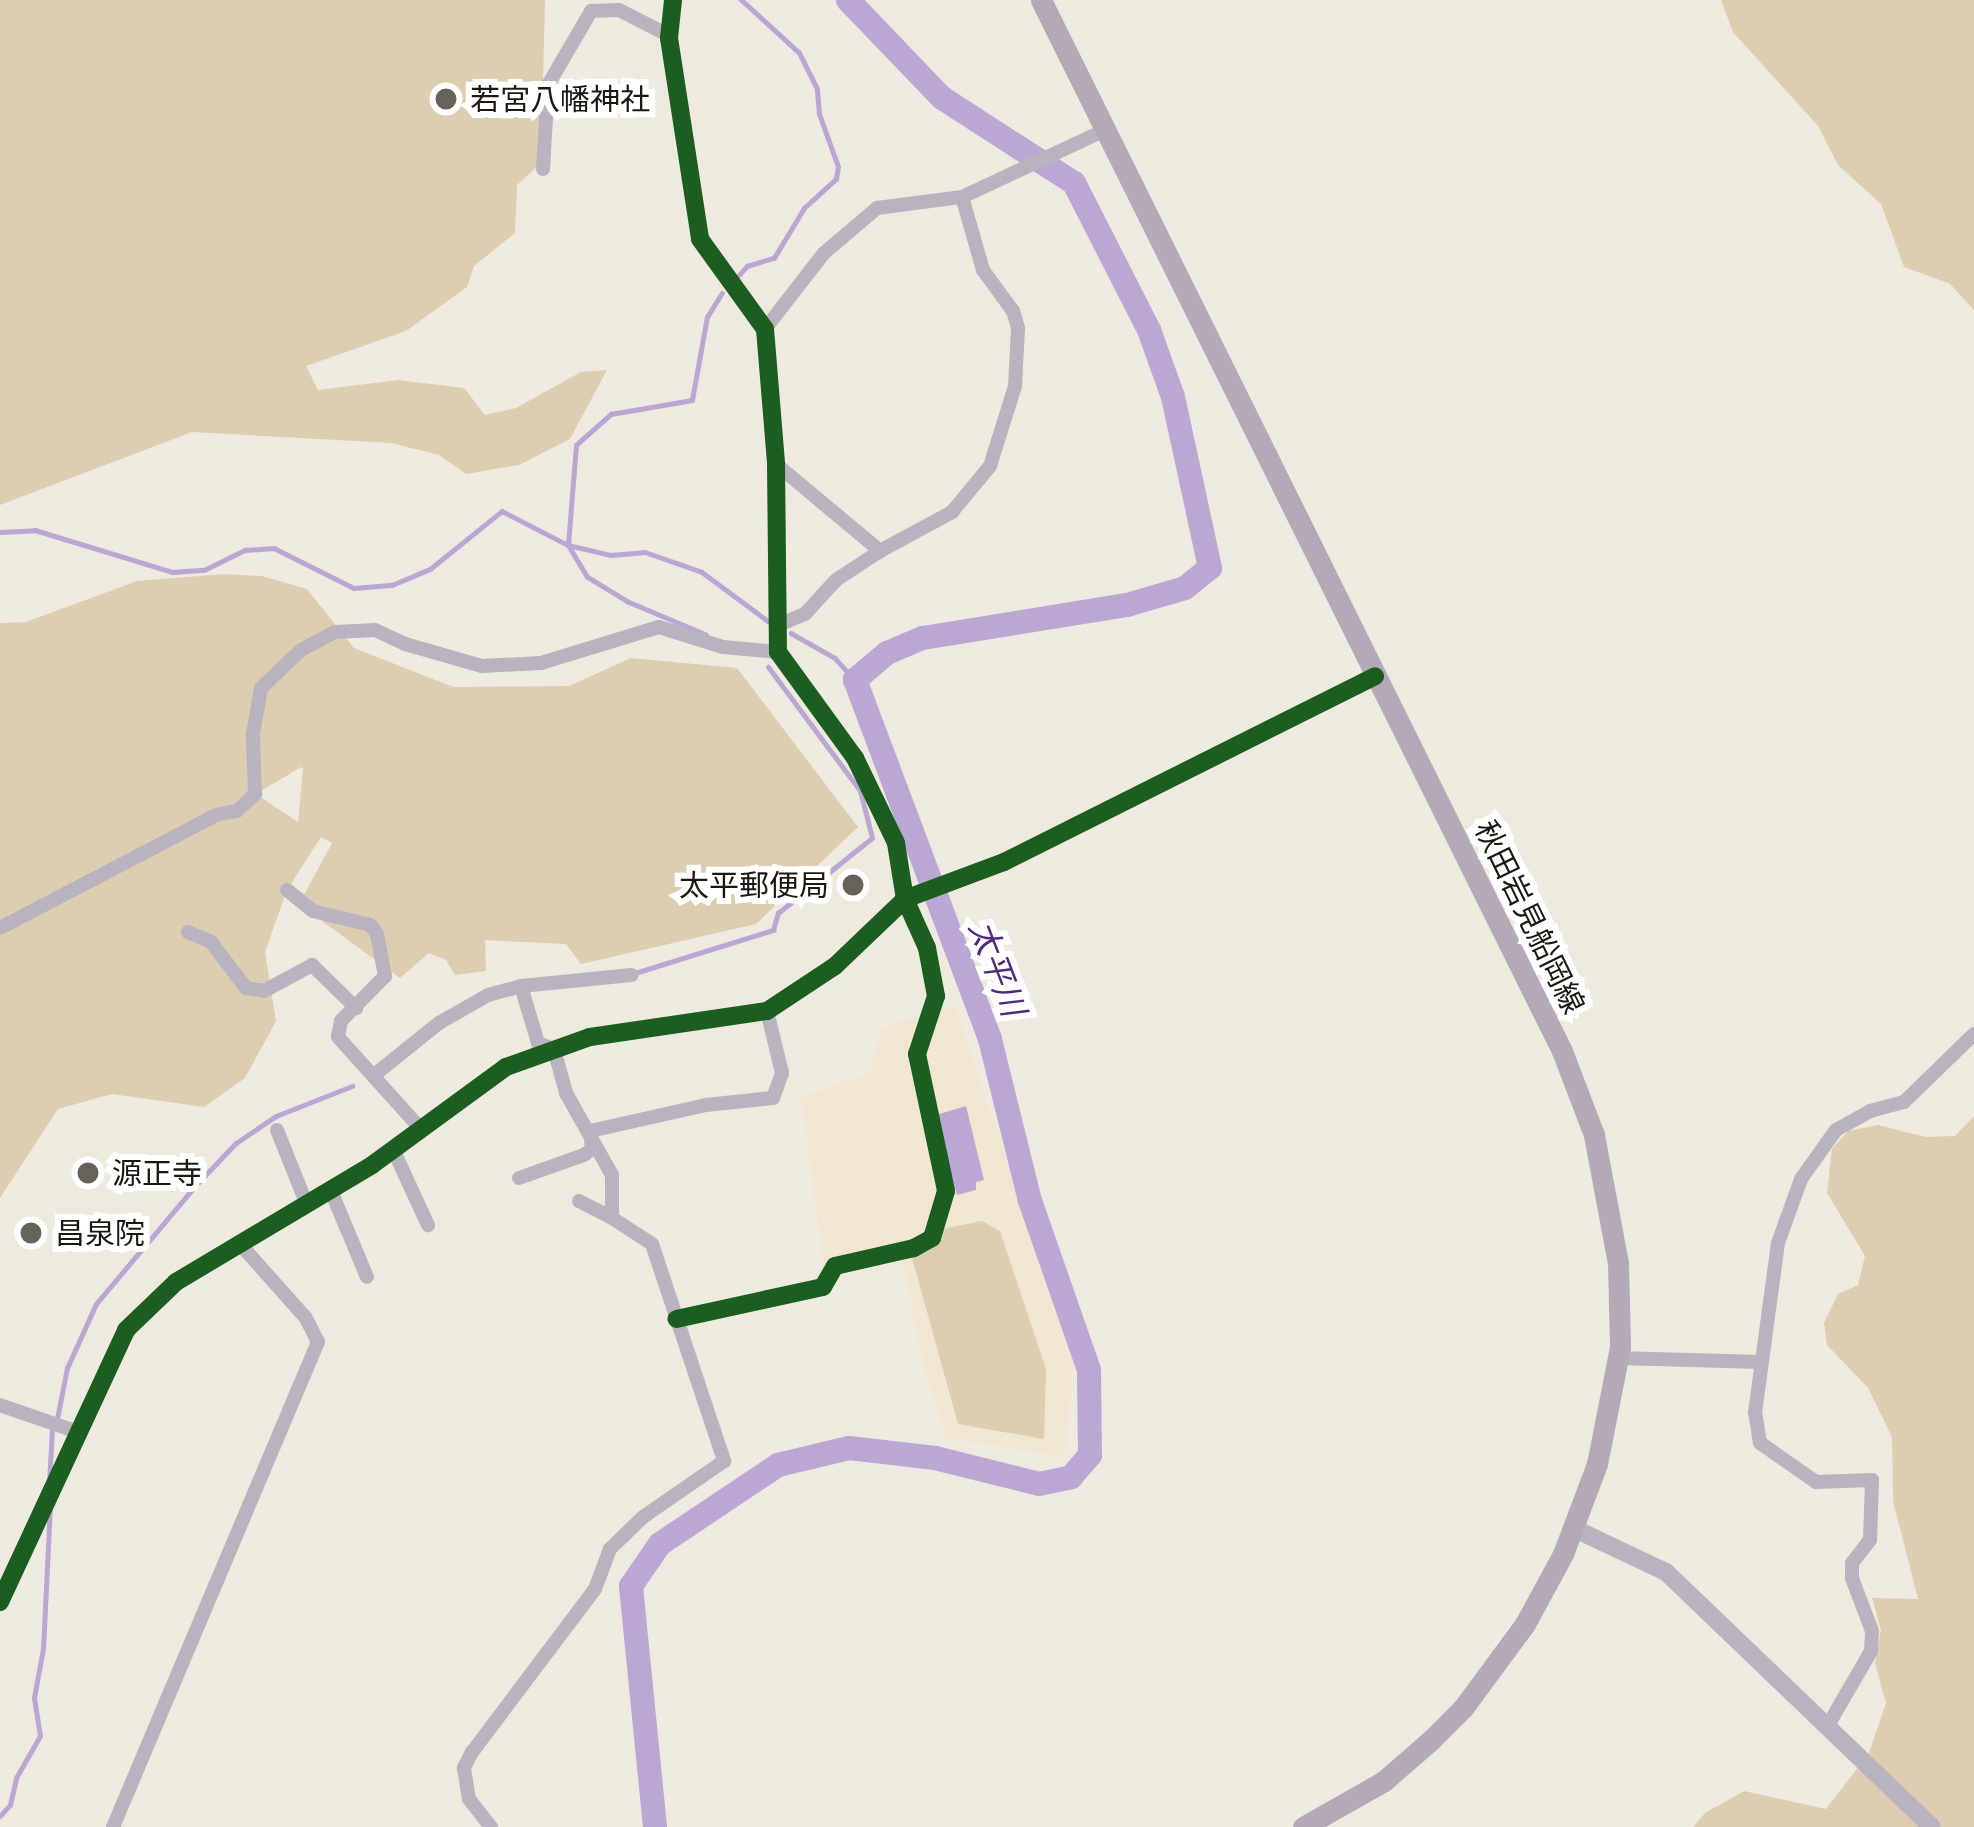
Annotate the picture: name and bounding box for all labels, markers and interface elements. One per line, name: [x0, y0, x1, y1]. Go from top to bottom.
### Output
place label: 若宮八幡神社: [470, 81, 650, 117]
marker: 若宮八幡神社: [433, 86, 459, 112]
street label: 秋田岩見船岡線: [1468, 815, 1592, 1019]
place label: 太平郵便局: [679, 867, 829, 903]
marker: 太平郵便局: [840, 872, 866, 898]
water label: 太平川: [962, 915, 1034, 1021]
place label: 源正寺: [112, 1155, 202, 1191]
marker: 源正寺: [75, 1160, 101, 1186]
place label: 昌泉院: [55, 1215, 145, 1251]
marker: 昌泉院: [18, 1220, 44, 1246]

